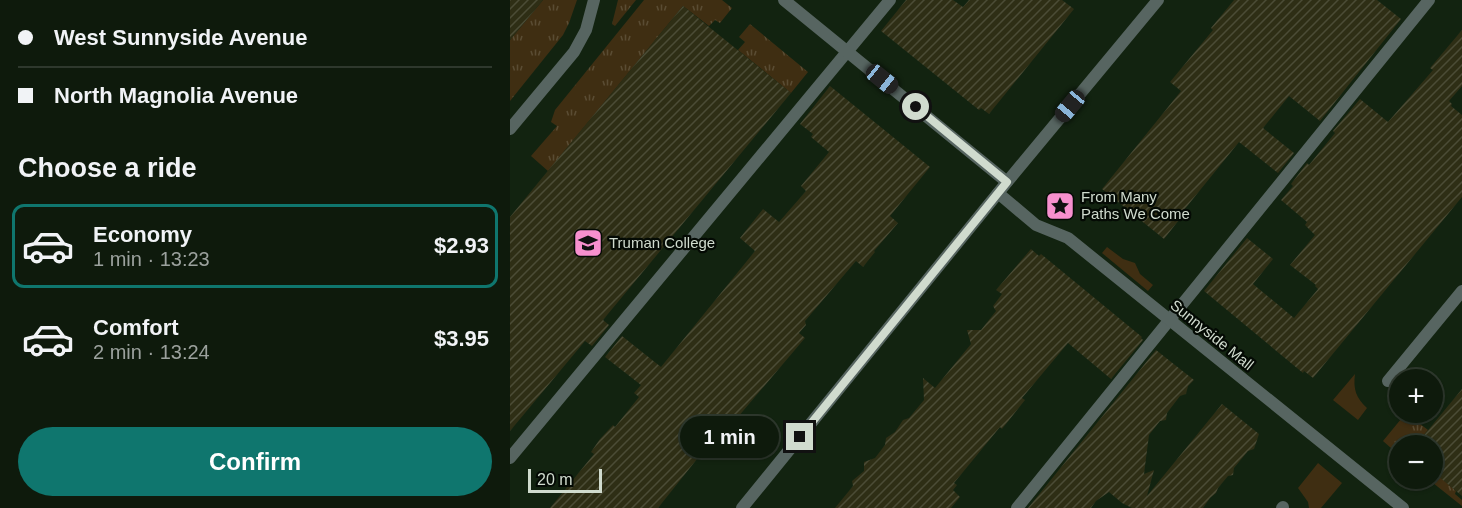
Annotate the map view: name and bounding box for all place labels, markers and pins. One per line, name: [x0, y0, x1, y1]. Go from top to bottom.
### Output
place label: From Many Paths We Come: [1081, 188, 1190, 222]
place icon: From Many Paths We Come: [1044, 190, 1076, 222]
school or university icon: Truman College: [572, 227, 604, 259]
place label: Truman College: [609, 234, 715, 251]

